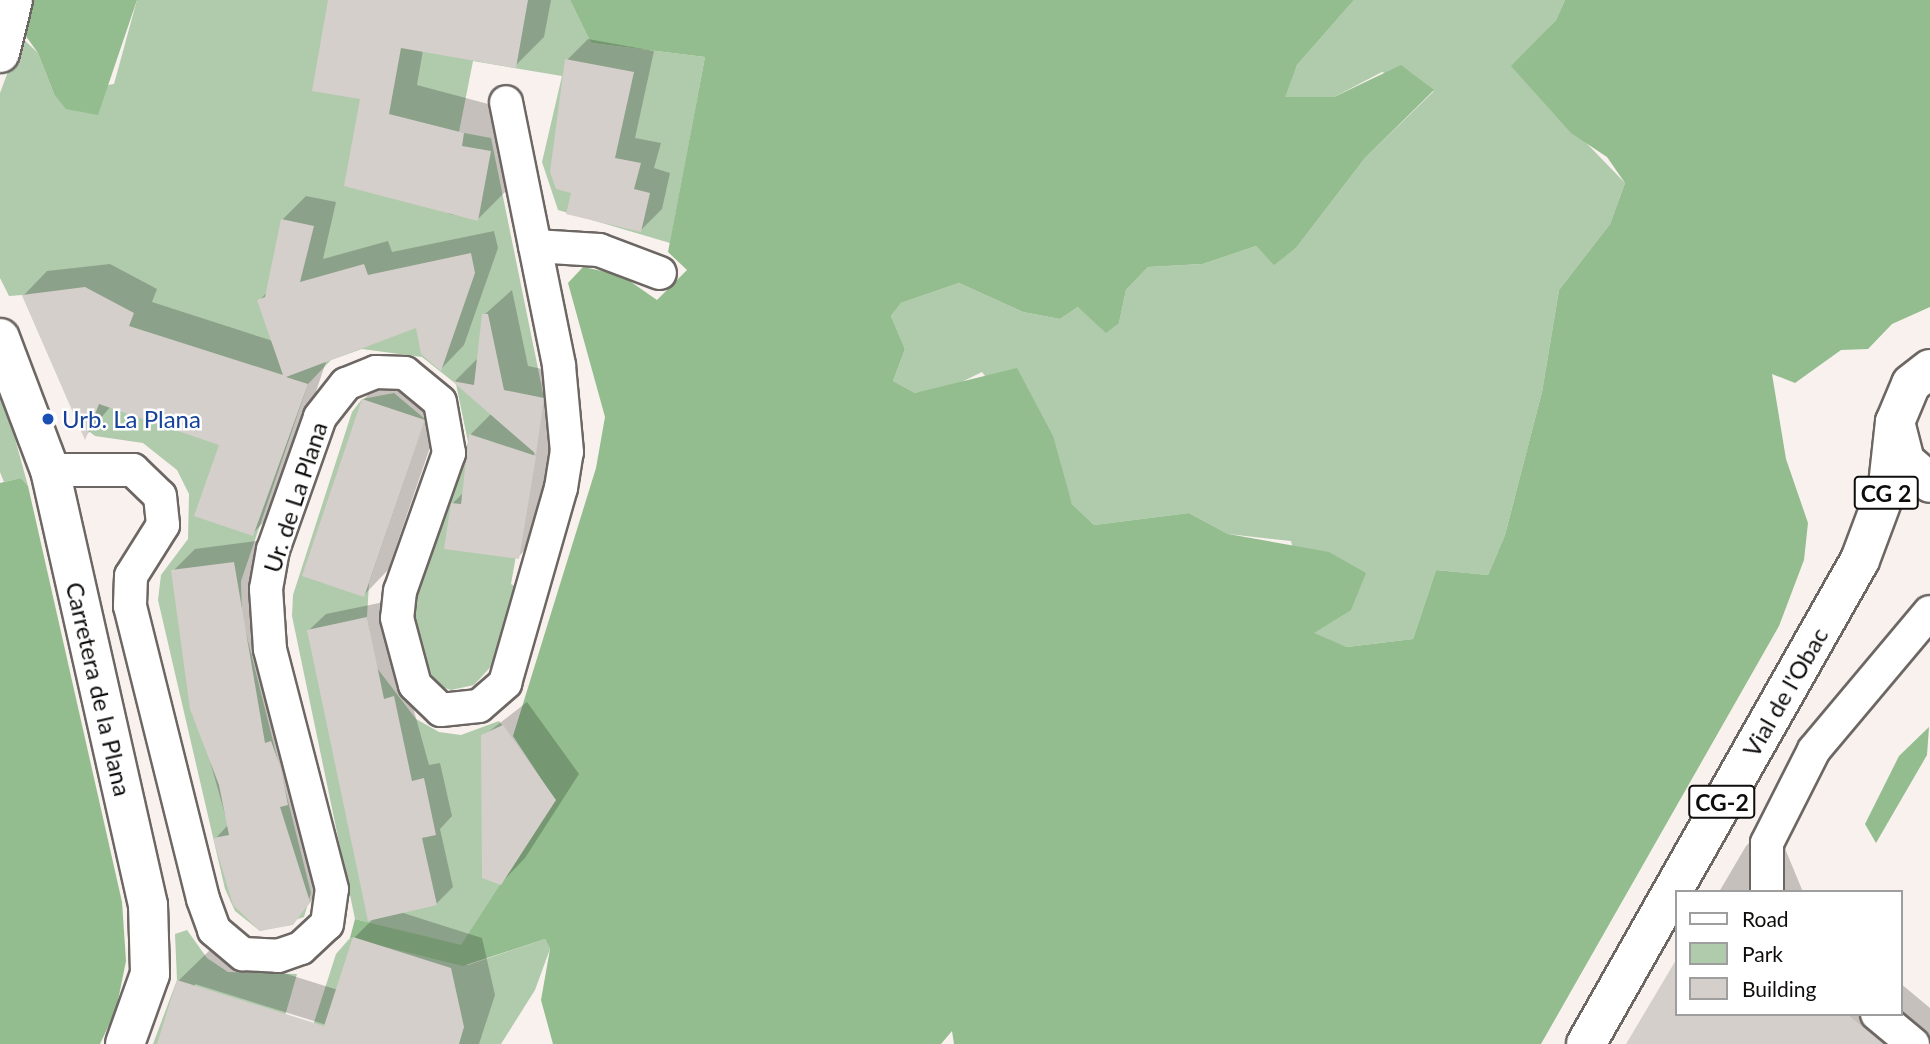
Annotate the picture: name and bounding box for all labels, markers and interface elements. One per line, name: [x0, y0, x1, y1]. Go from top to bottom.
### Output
place label: Urb. La Plana: [62, 405, 201, 433]
marker: Urb. La Plana: [40, 411, 56, 427]
street label: Ur. de La Plana: [257, 418, 333, 576]
road number: CG 2: [1853, 474, 1919, 512]
street label: Carretera de la Plana: [60, 579, 138, 799]
street label: Vial de l'Obac: [1736, 622, 1834, 762]
road number: CG-2: [1687, 782, 1757, 822]
legend: [1674, 890, 1902, 1016]
text: Road: [1742, 906, 1789, 931]
text: Park: [1742, 941, 1783, 966]
text: Building: [1742, 976, 1817, 1001]

